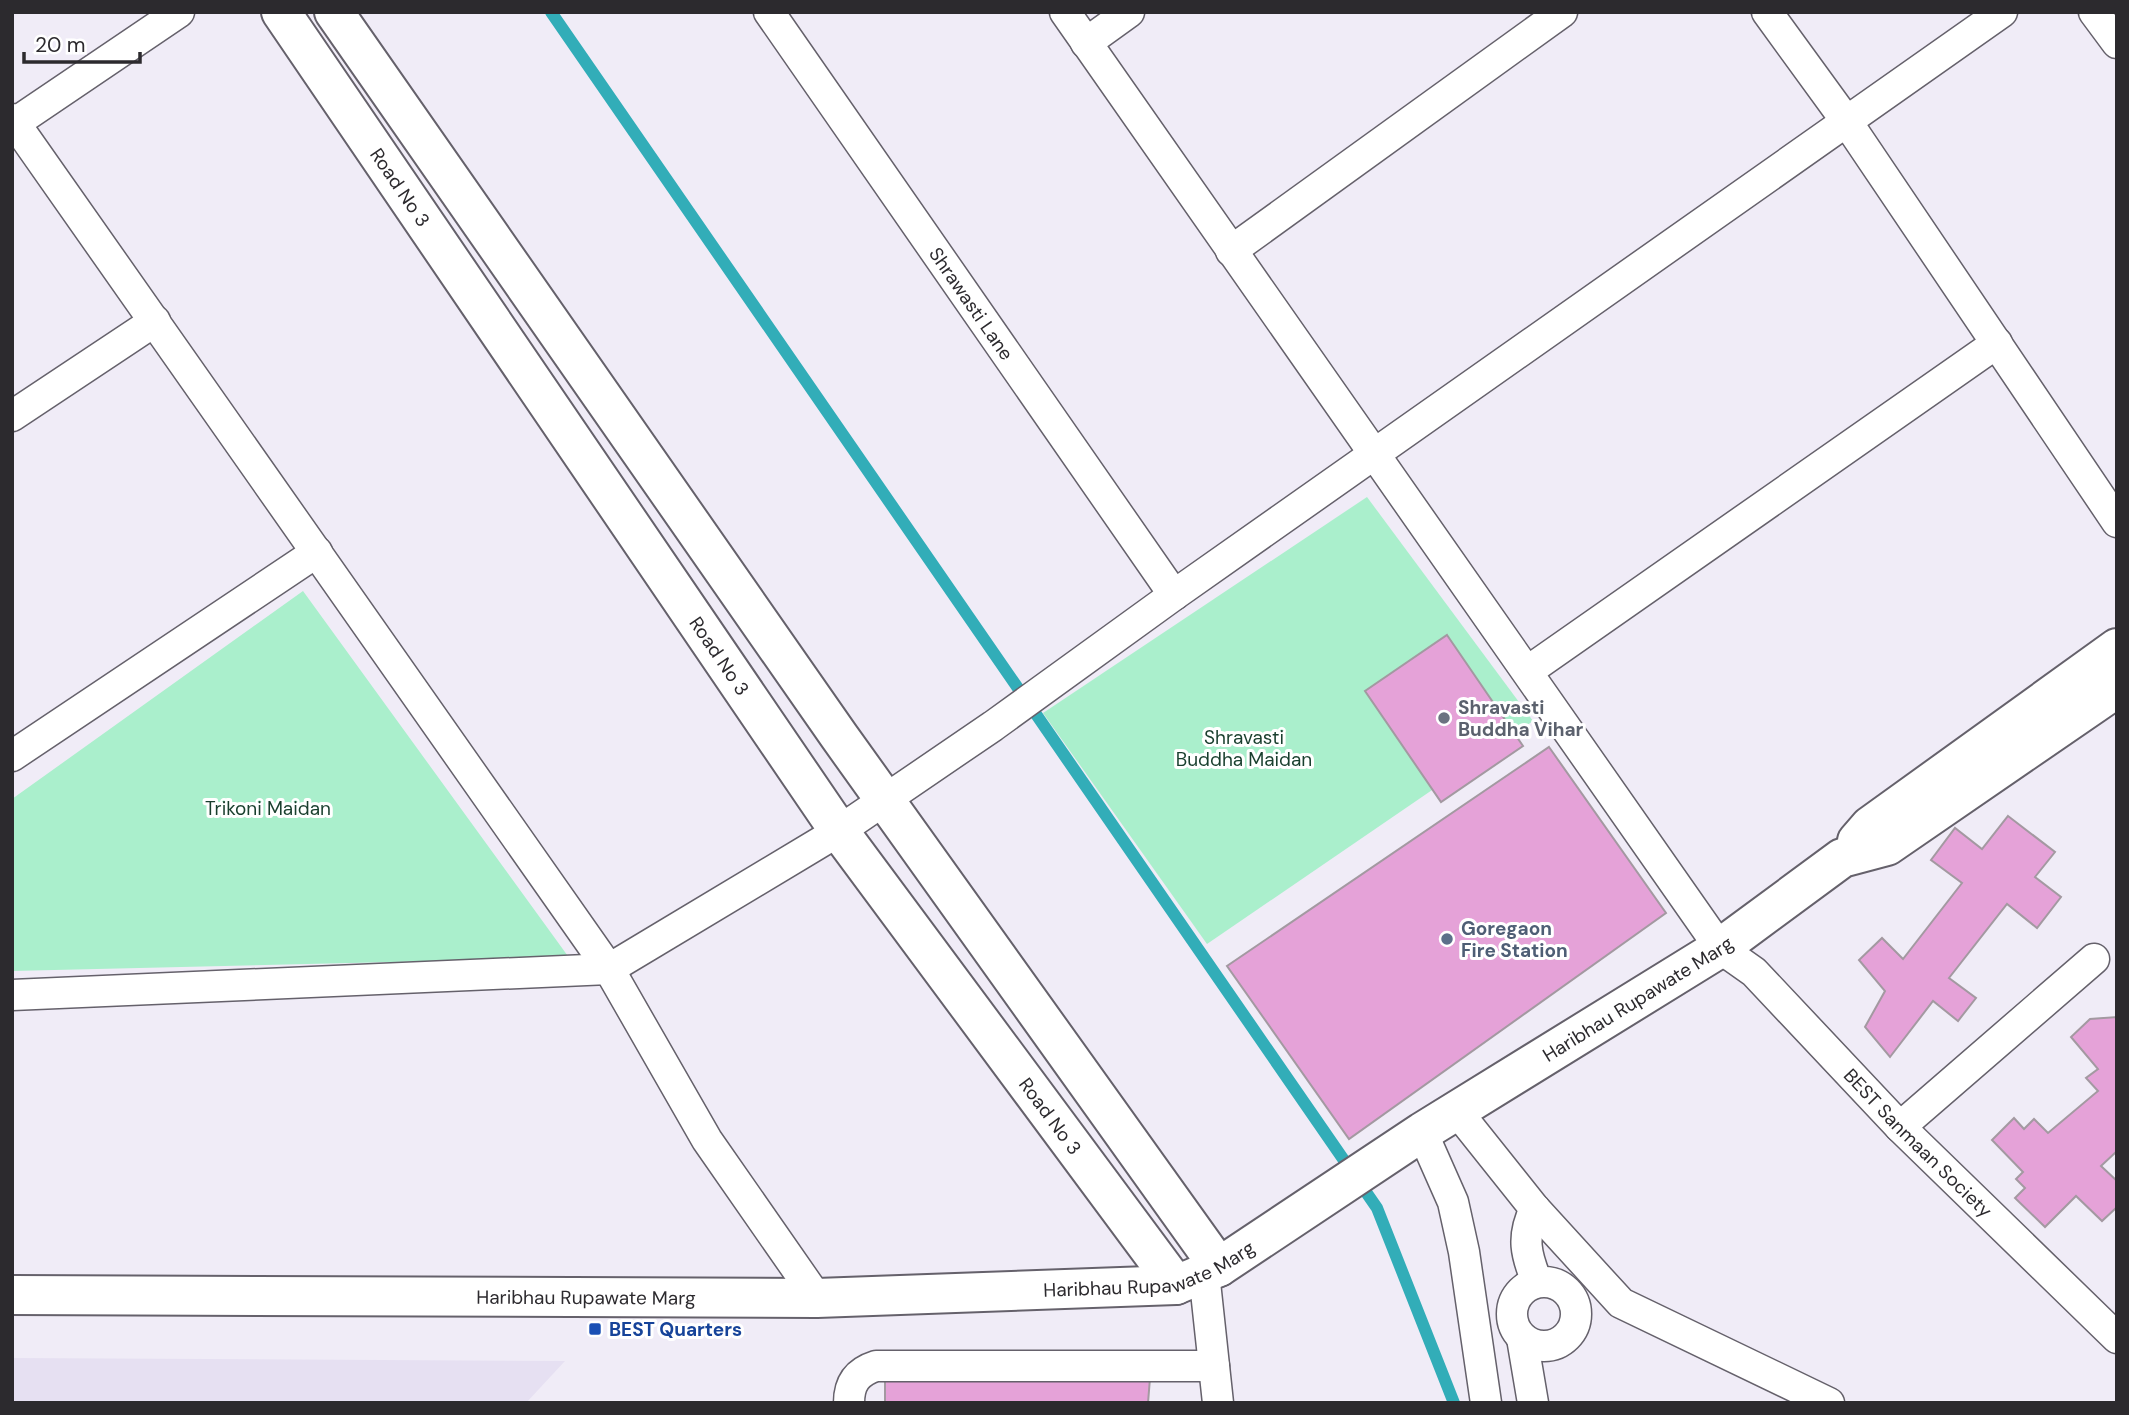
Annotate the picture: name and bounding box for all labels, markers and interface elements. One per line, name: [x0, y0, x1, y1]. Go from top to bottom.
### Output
scale bar: [24, 21, 140, 65]
text: 20 m: [35, 31, 86, 59]
street label: Road No 3: [364, 143, 436, 232]
street label: Shrawasti Lane: [923, 243, 1019, 365]
street label: Road No 3: [684, 612, 755, 700]
place label: Shravasti Buddha Vihar: [1458, 695, 1584, 742]
marker: Shravasti Buddha Vihar: [1436, 710, 1452, 726]
park label: Shravasti Buddha Maidan: [1176, 725, 1312, 772]
park label: Trikoni Maidan: [205, 796, 331, 821]
place label: Goregaon Fire Station: [1461, 916, 1568, 963]
marker: Goregaon Fire Station: [1439, 931, 1455, 947]
street label: Haribhau Rupawate Marg: [1538, 931, 1738, 1068]
street label: BEST Sanmaan Society: [1838, 1063, 1998, 1223]
street label: Road No 3: [1013, 1073, 1087, 1160]
street label: Haribhau Rupawate Marg: [1043, 1235, 1260, 1303]
street label: Haribhau Rupawate Marg: [476, 1285, 696, 1311]
place label: BEST Quarters: [609, 1317, 742, 1342]
marker: BEST Quarters: [587, 1321, 603, 1337]

